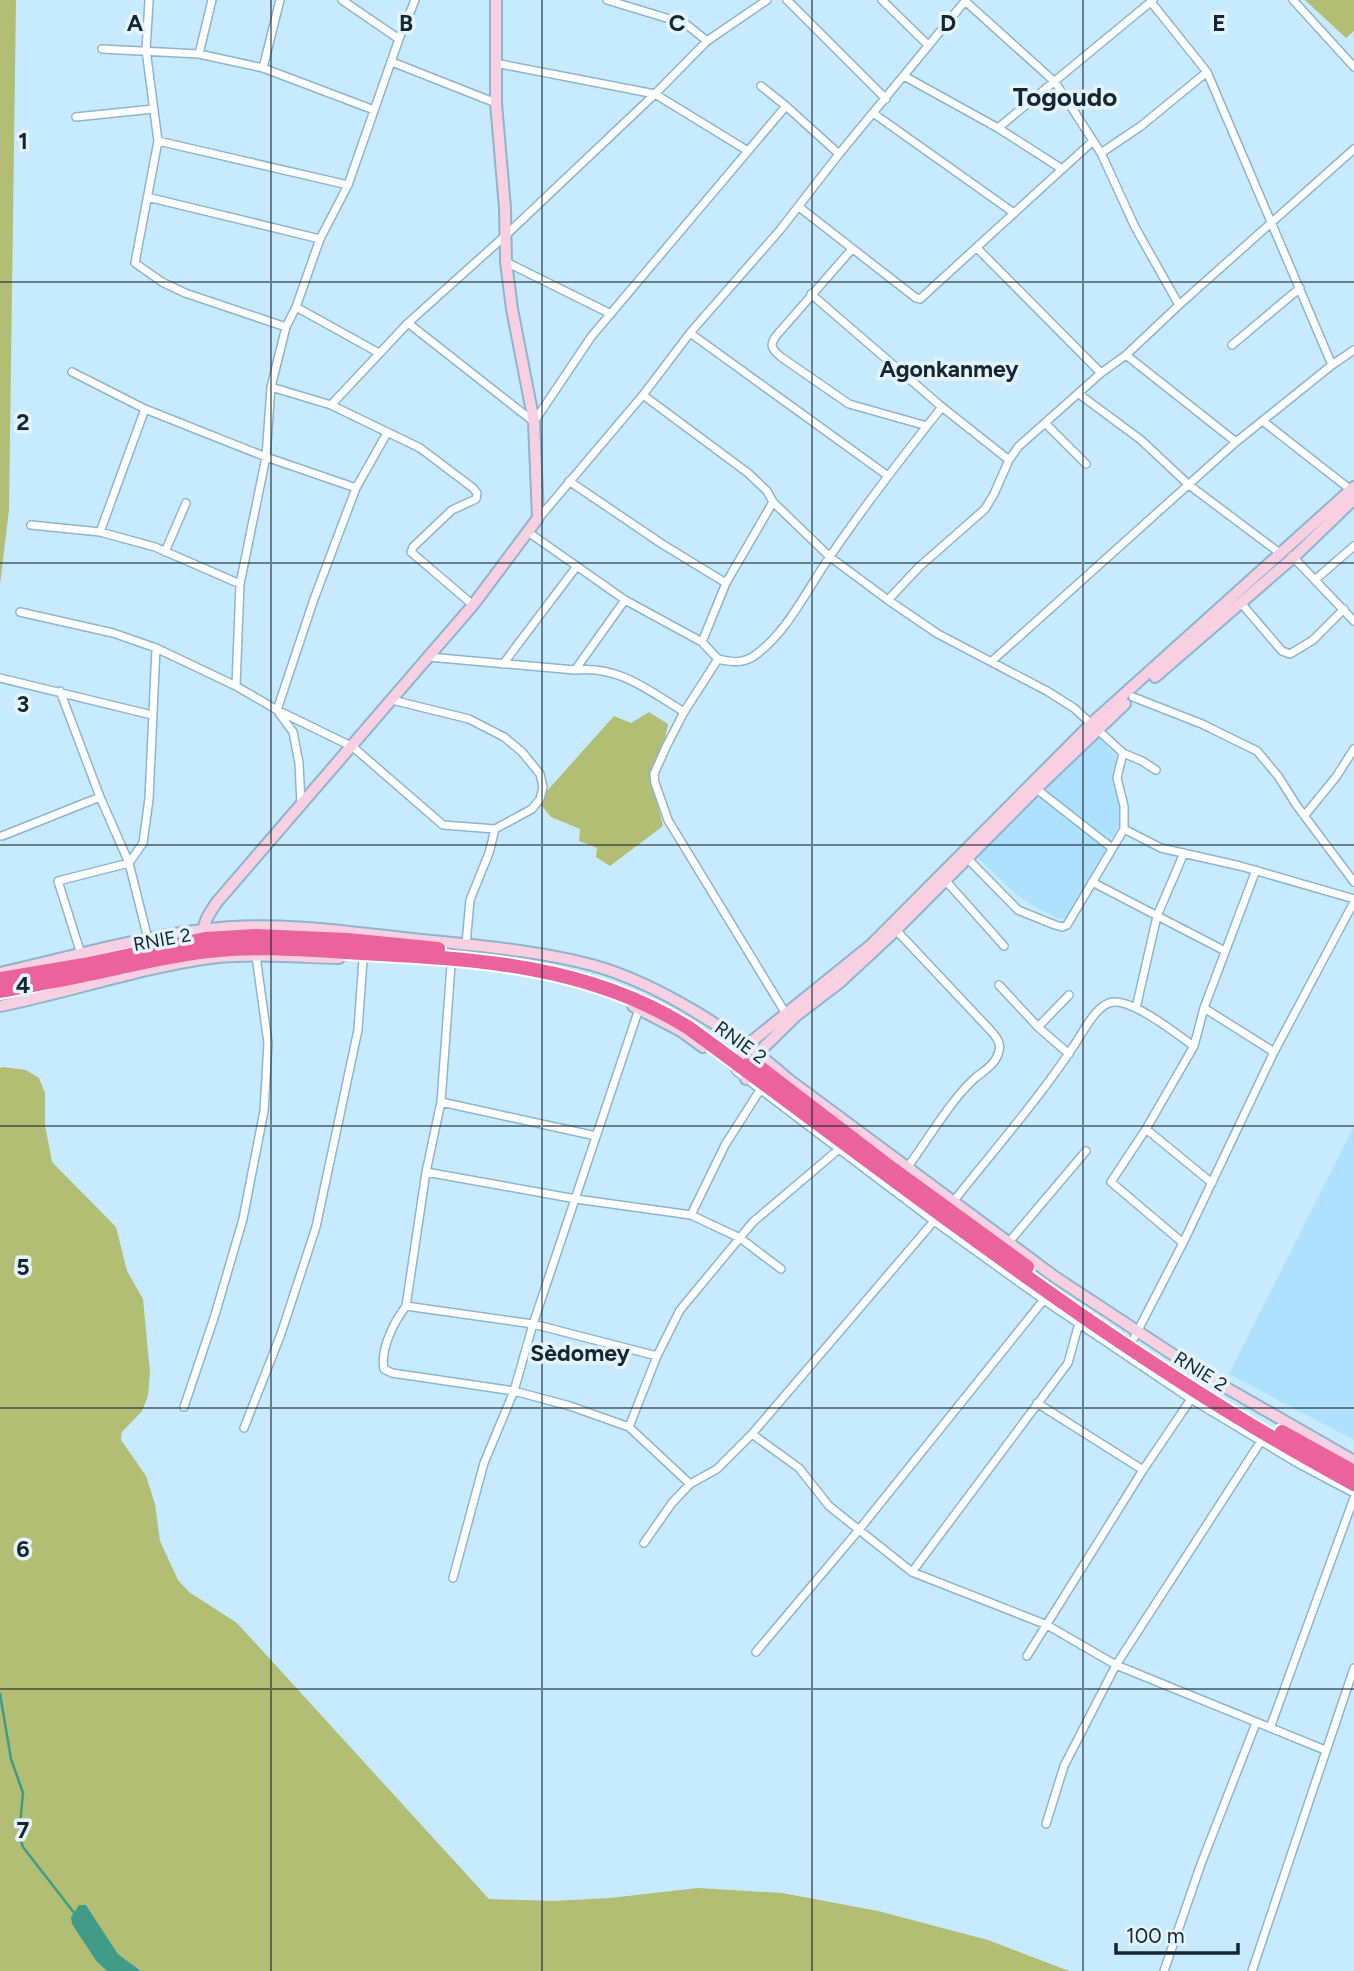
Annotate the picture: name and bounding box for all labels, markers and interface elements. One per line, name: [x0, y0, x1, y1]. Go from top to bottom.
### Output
text: A: [127, 9, 144, 37]
text: B: [399, 9, 413, 37]
text: C: [669, 9, 686, 37]
text: D: [940, 9, 956, 37]
text: E: [1212, 9, 1226, 37]
district label: Togoudo: [1013, 81, 1117, 113]
text: 1: [18, 127, 28, 155]
district label: Agonkanmey: [879, 355, 1019, 383]
text: 2: [16, 408, 30, 436]
text: 3: [17, 690, 29, 718]
street label: RNIE 2: [131, 923, 193, 956]
text: 4: [16, 971, 30, 999]
street label: RNIE 2: [710, 1016, 771, 1069]
text: 5: [16, 1253, 30, 1281]
district label: Sèdomey: [530, 1339, 630, 1367]
street label: RNIE 2: [1170, 1346, 1232, 1397]
text: 6: [16, 1535, 30, 1563]
text: 7: [17, 1816, 30, 1844]
scale bar: [1116, 1912, 1238, 1956]
text: 100 m: [1126, 1923, 1185, 1948]

